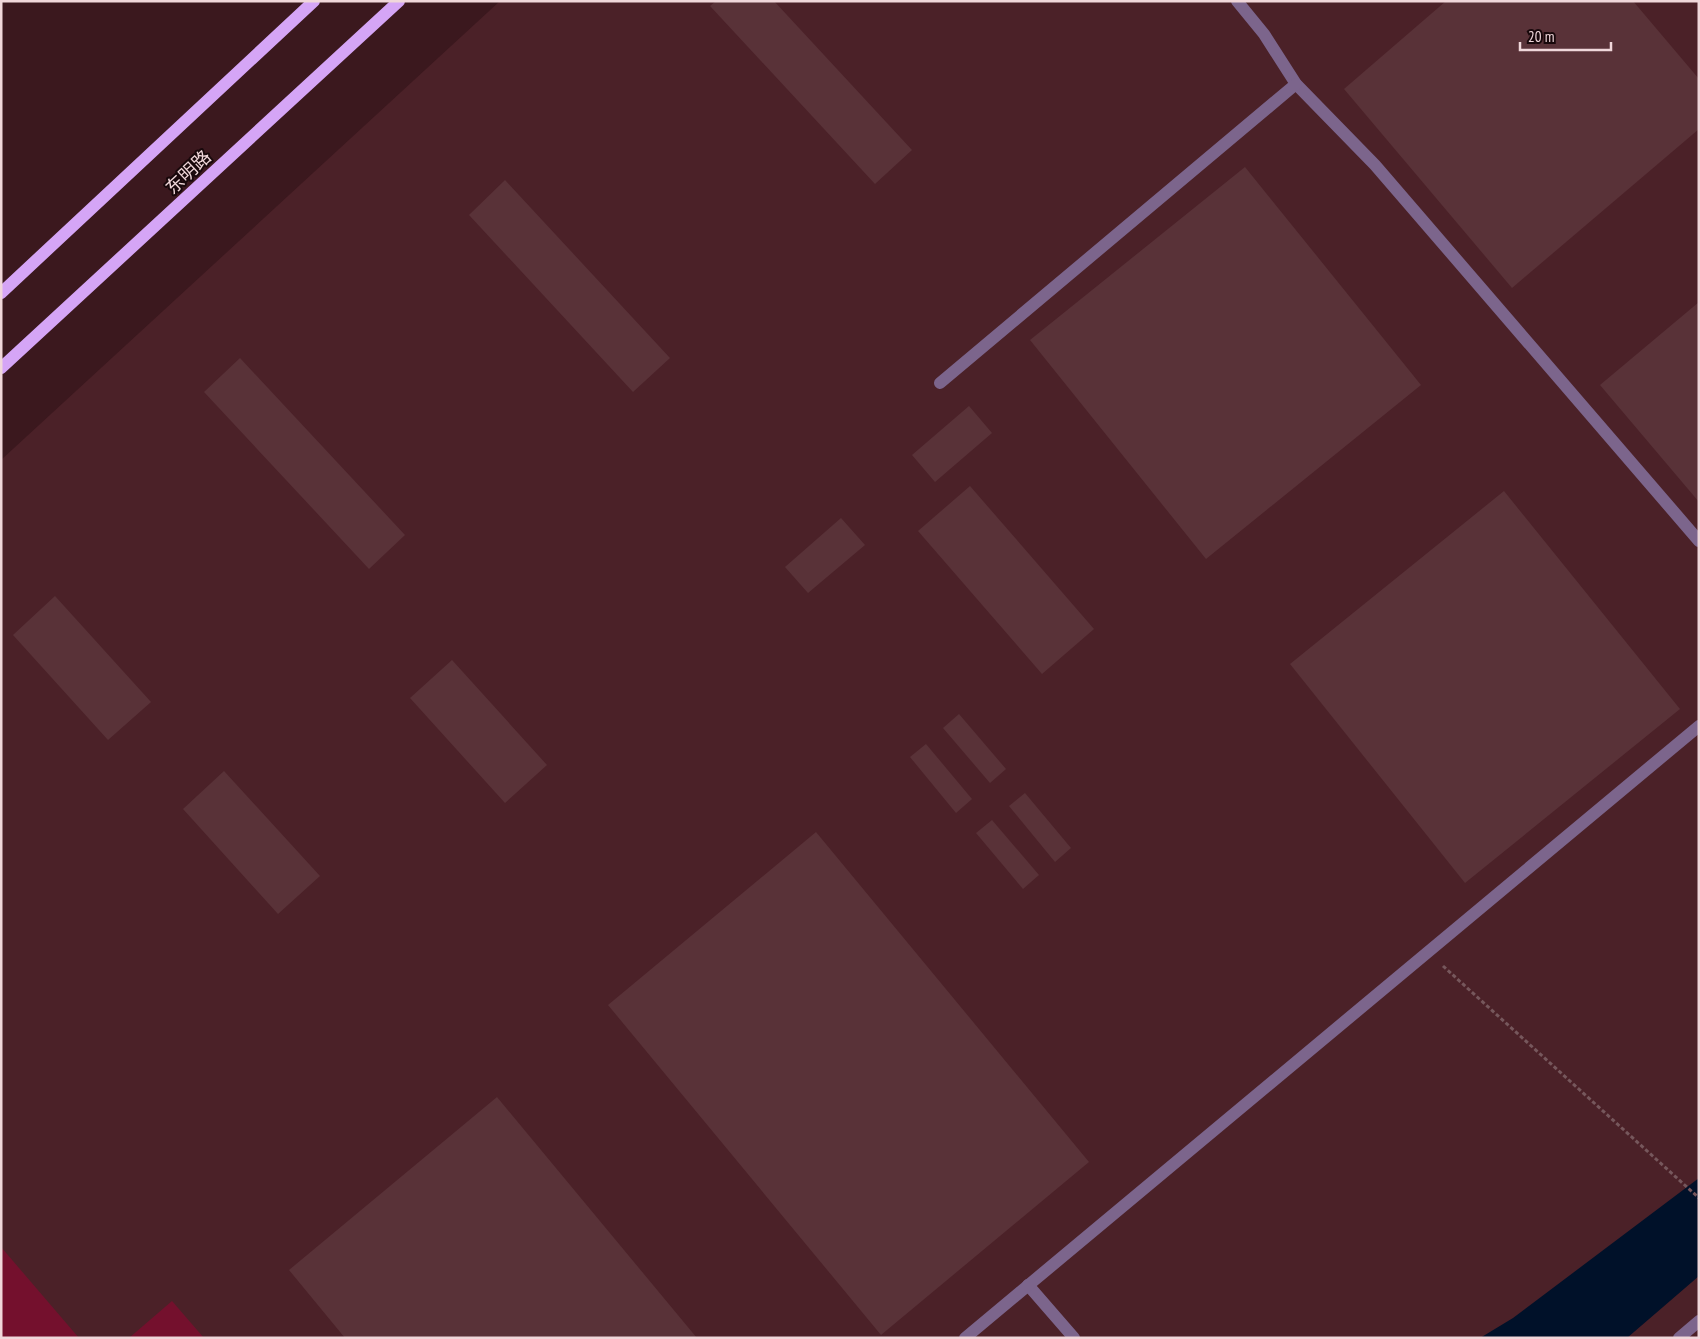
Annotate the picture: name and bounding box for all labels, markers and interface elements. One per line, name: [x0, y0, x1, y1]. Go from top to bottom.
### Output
scale bar: [1520, 20, 1611, 52]
text: 20 m: [1528, 27, 1554, 46]
street label: 东明路: [160, 145, 216, 199]

